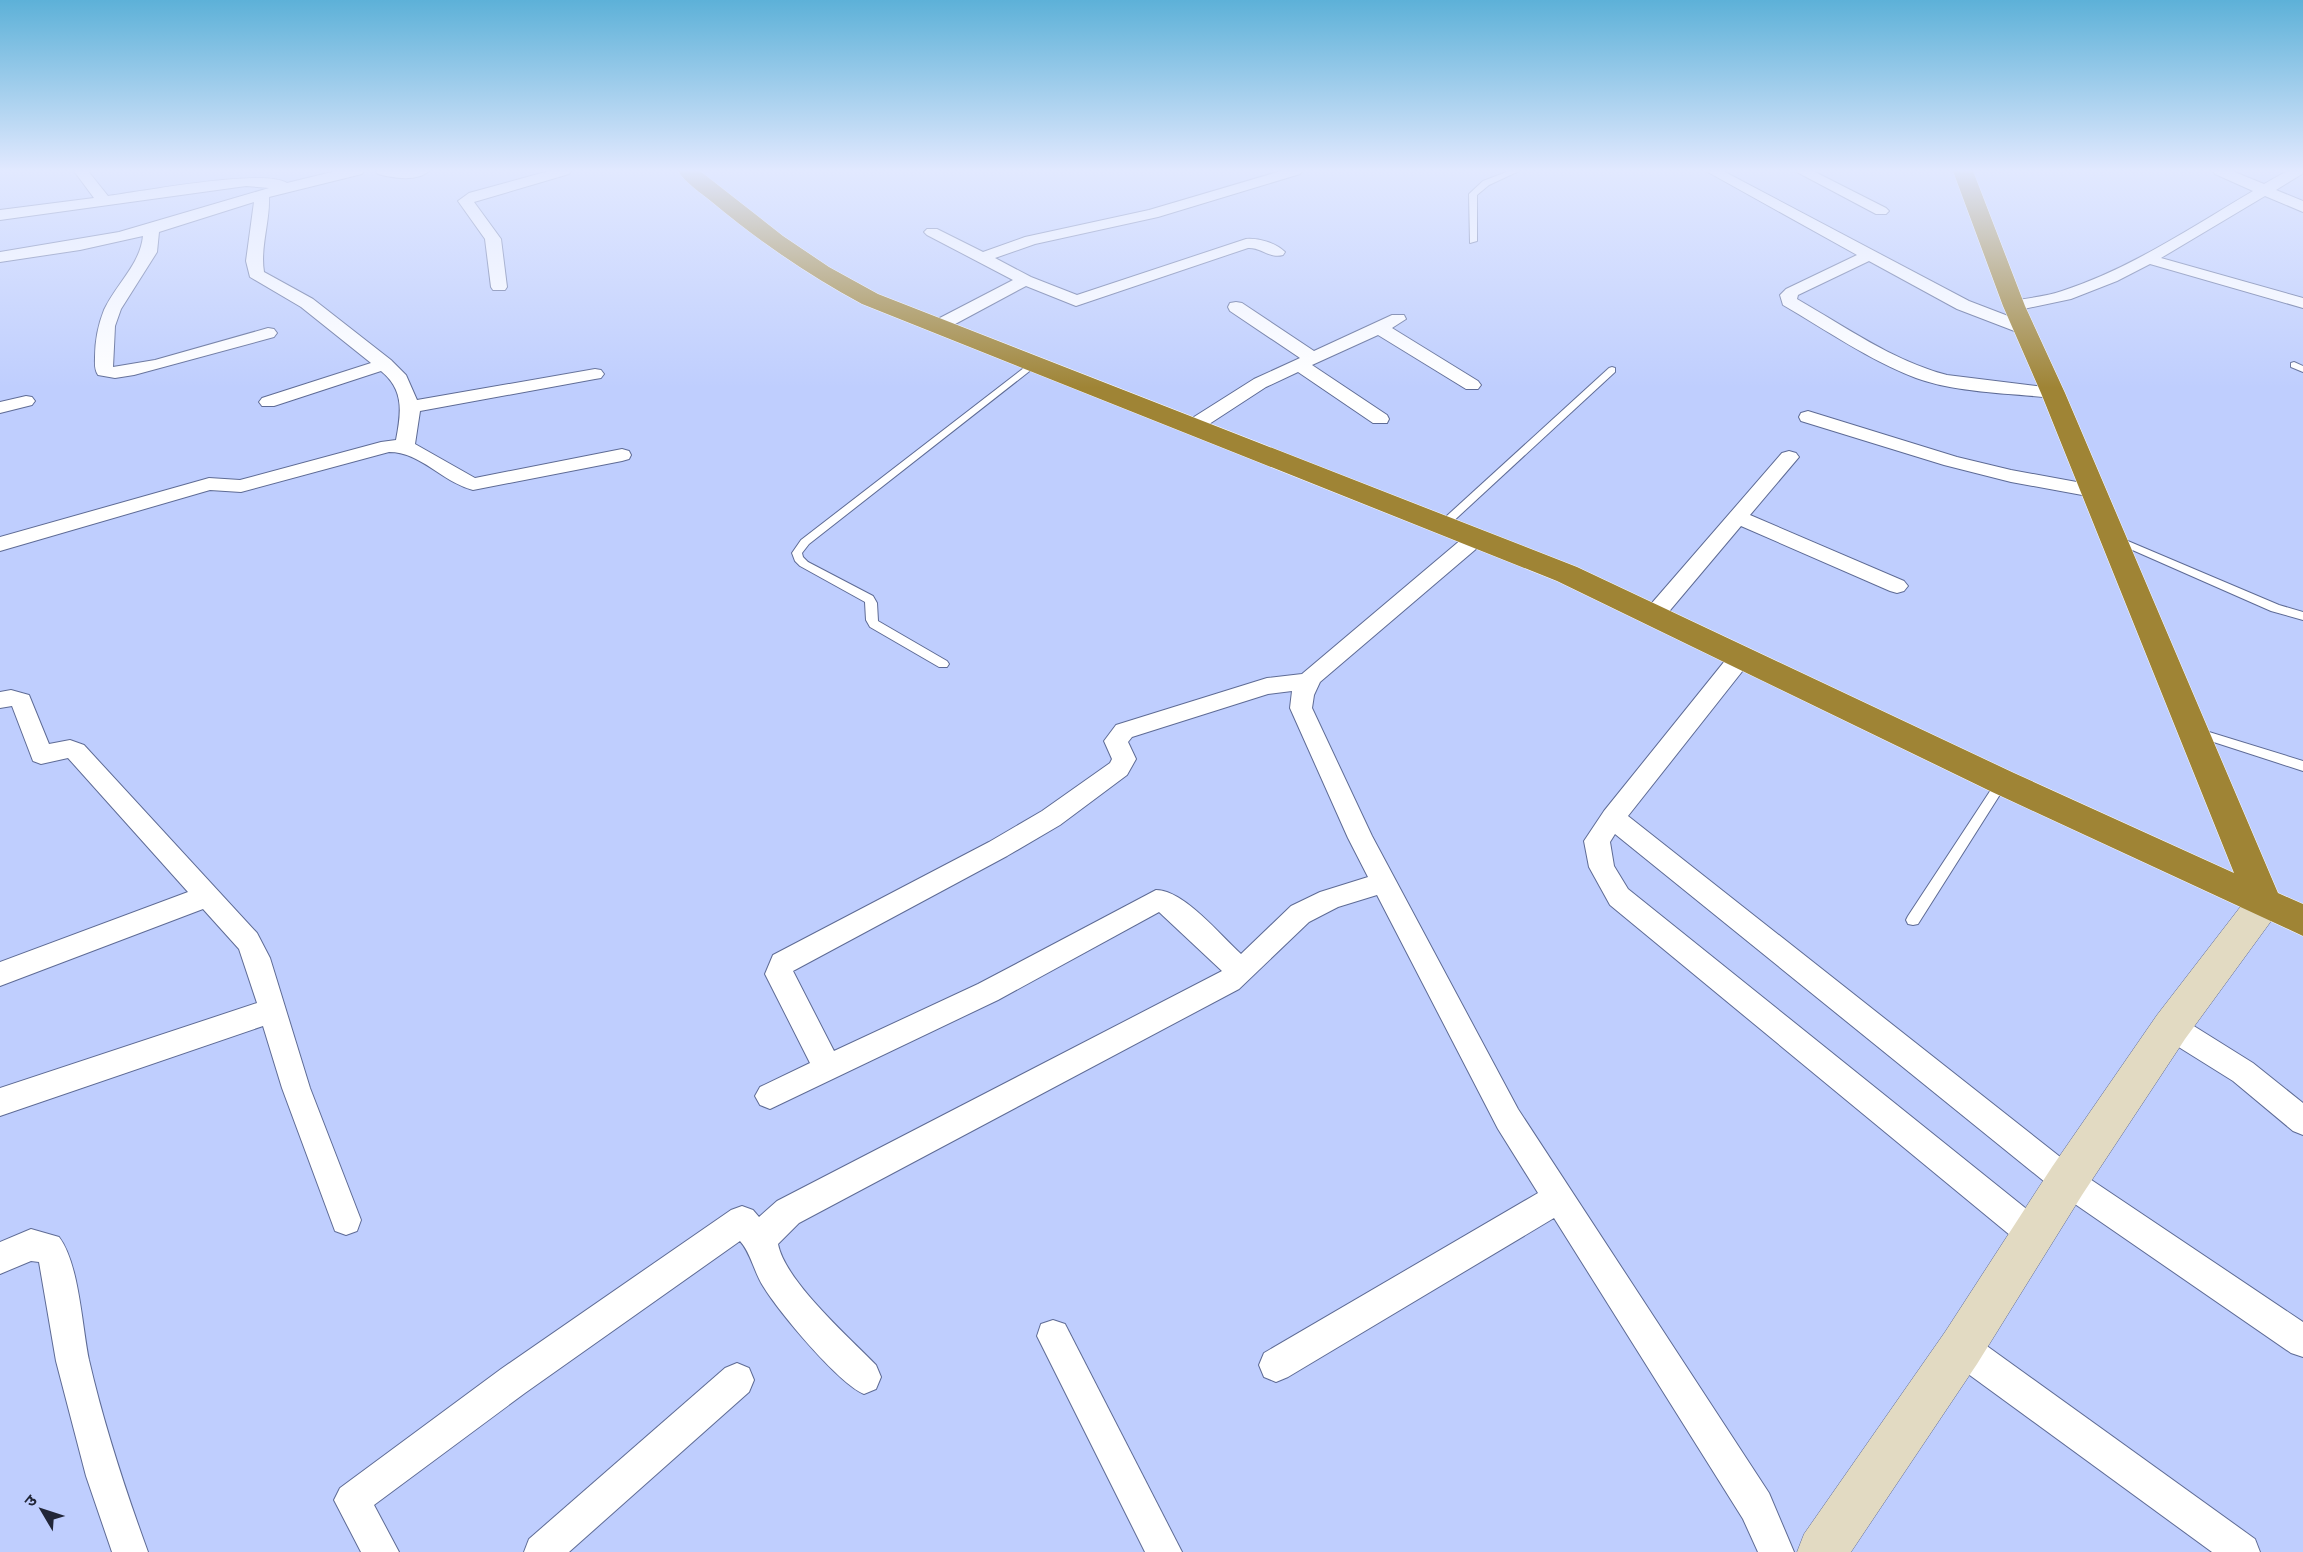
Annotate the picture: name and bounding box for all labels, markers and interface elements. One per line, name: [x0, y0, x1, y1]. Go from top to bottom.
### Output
north arrow: [12, 1480, 72, 1540]
text: उ: [20, 1490, 41, 1510]

